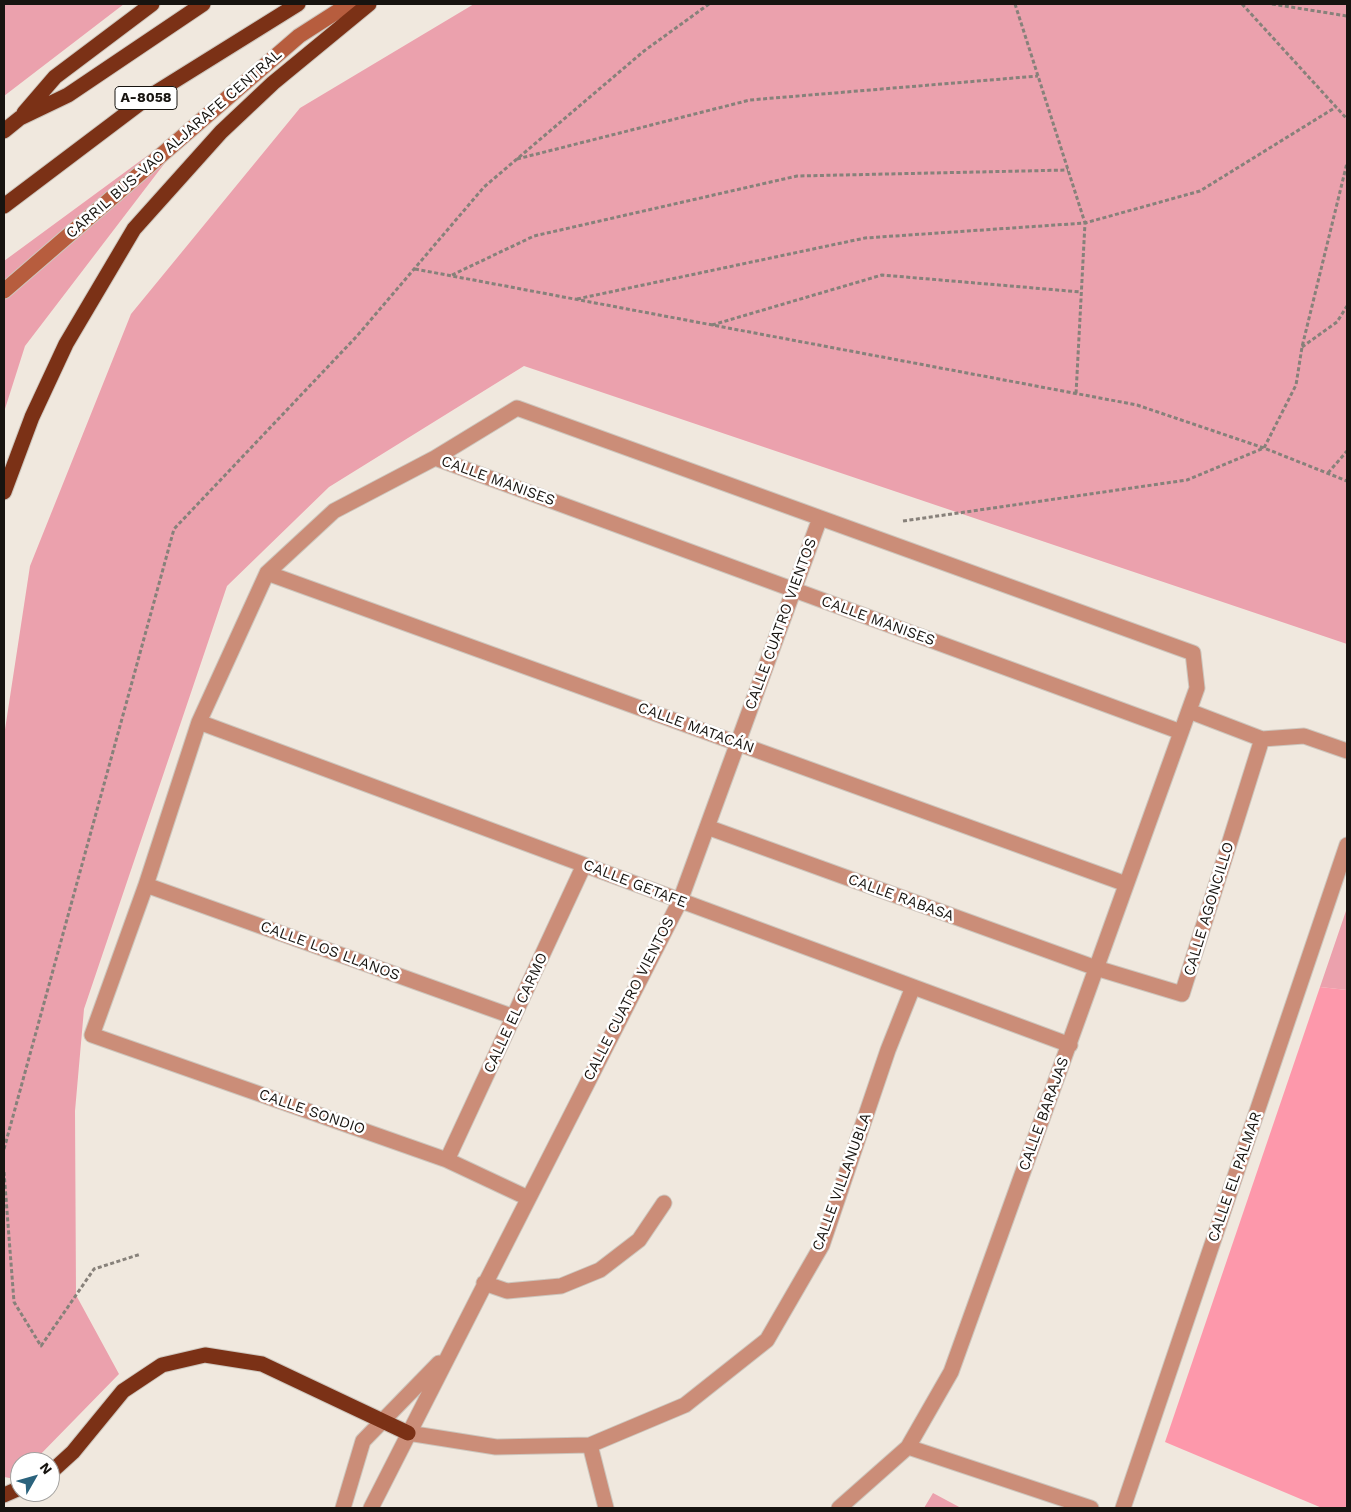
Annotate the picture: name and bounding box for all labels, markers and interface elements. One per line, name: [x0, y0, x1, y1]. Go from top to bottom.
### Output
street label: CARRIL BUS-VAO ALJARAFE CENTRAL: [63, 45, 285, 243]
road number: A-8058: [115, 86, 177, 110]
street label: CALLE MANISES: [439, 452, 557, 510]
street label: CALLE CUATRO VIENTOS: [742, 536, 820, 712]
street label: CALLE MANISES: [819, 592, 937, 650]
street label: CALLE MATACÁN: [635, 699, 757, 757]
street label: CALLE AGONCILLO: [1180, 840, 1238, 978]
street label: CALLE GETAFE: [581, 856, 689, 912]
street label: CALLE RABASA: [846, 870, 956, 926]
street label: CALLE CUATRO VIENTOS: [580, 914, 678, 1084]
street label: CALLE LOS LLANOS: [258, 917, 402, 985]
street label: CALLE EL CARMO: [480, 950, 552, 1076]
street label: CALLE BARAJAS: [1015, 1055, 1073, 1173]
street label: CALLE SONDIO: [257, 1085, 367, 1139]
street label: CALLE EL PALMAR: [1204, 1110, 1266, 1244]
street label: CALLE VILLANUBLA: [809, 1111, 875, 1253]
north arrow: [10, 1452, 60, 1502]
text: N: [37, 1459, 56, 1477]

